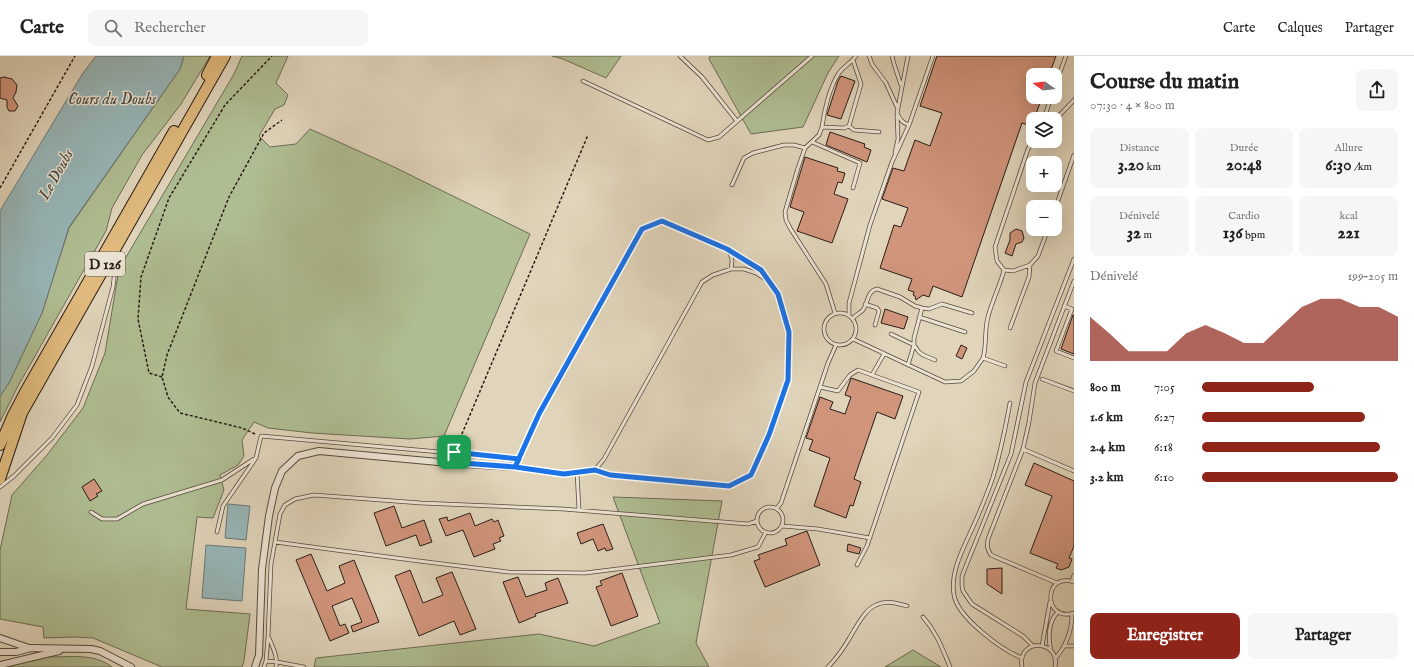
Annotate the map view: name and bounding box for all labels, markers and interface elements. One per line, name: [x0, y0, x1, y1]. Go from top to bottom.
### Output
search box: [88, 10, 368, 46]
text: Carte: [20, 16, 64, 40]
icon: search: [102, 17, 124, 39]
text: Rechercher: [134, 18, 206, 37]
text: Carte: [1223, 19, 1255, 37]
text: Calques: [1277, 19, 1323, 37]
text: Partager: [1345, 19, 1394, 37]
north arrow: [1026, 68, 1062, 104]
map controls: [1026, 68, 1062, 236]
text: Course du matin: [1090, 68, 1239, 96]
button: share: [1356, 69, 1398, 111]
water label: Cours du Doubs: [68, 90, 156, 110]
text: 07:30 · 4 × 800 m: [1090, 97, 1175, 114]
button: layers: [1026, 112, 1062, 148]
text: Distance: [1119, 141, 1159, 155]
text: Durée: [1230, 141, 1258, 155]
text: Allure: [1335, 141, 1363, 155]
water label: Le Doubs: [34, 146, 79, 205]
text: 3.20: [1118, 155, 1144, 176]
text: 20:48: [1226, 155, 1262, 176]
text: 6:30: [1325, 155, 1352, 176]
button: +: [1026, 156, 1062, 192]
text: km: [1144, 160, 1161, 174]
text: /km: [1352, 160, 1372, 174]
button: −: [1026, 200, 1062, 236]
text: Dénivelé: [1119, 209, 1160, 223]
text: Cardio: [1228, 209, 1260, 223]
text: kcal: [1339, 209, 1358, 223]
text: 32: [1127, 223, 1141, 244]
text: 136: [1223, 223, 1243, 244]
text: 221: [1338, 223, 1360, 244]
text: m: [1141, 228, 1152, 242]
text: bpm: [1243, 228, 1265, 242]
road number: D 126: [85, 252, 125, 276]
text: Dénivelé: [1090, 268, 1138, 285]
text: 199–205 m: [1347, 268, 1398, 285]
text: 800 m: [1090, 379, 1121, 396]
text: 7:05: [1154, 379, 1175, 396]
text: 1.6 km: [1090, 409, 1123, 426]
text: 6:27: [1154, 409, 1175, 426]
pin: [437, 435, 471, 469]
text: 2.4 km: [1090, 439, 1125, 456]
text: 6:18: [1154, 439, 1173, 456]
icon: arrive: [443, 441, 465, 463]
text: 3.2 km: [1090, 469, 1124, 486]
text: 6:10: [1154, 469, 1174, 486]
button: Enregistrer: [1090, 613, 1240, 659]
button: Partager: [1248, 613, 1398, 659]

